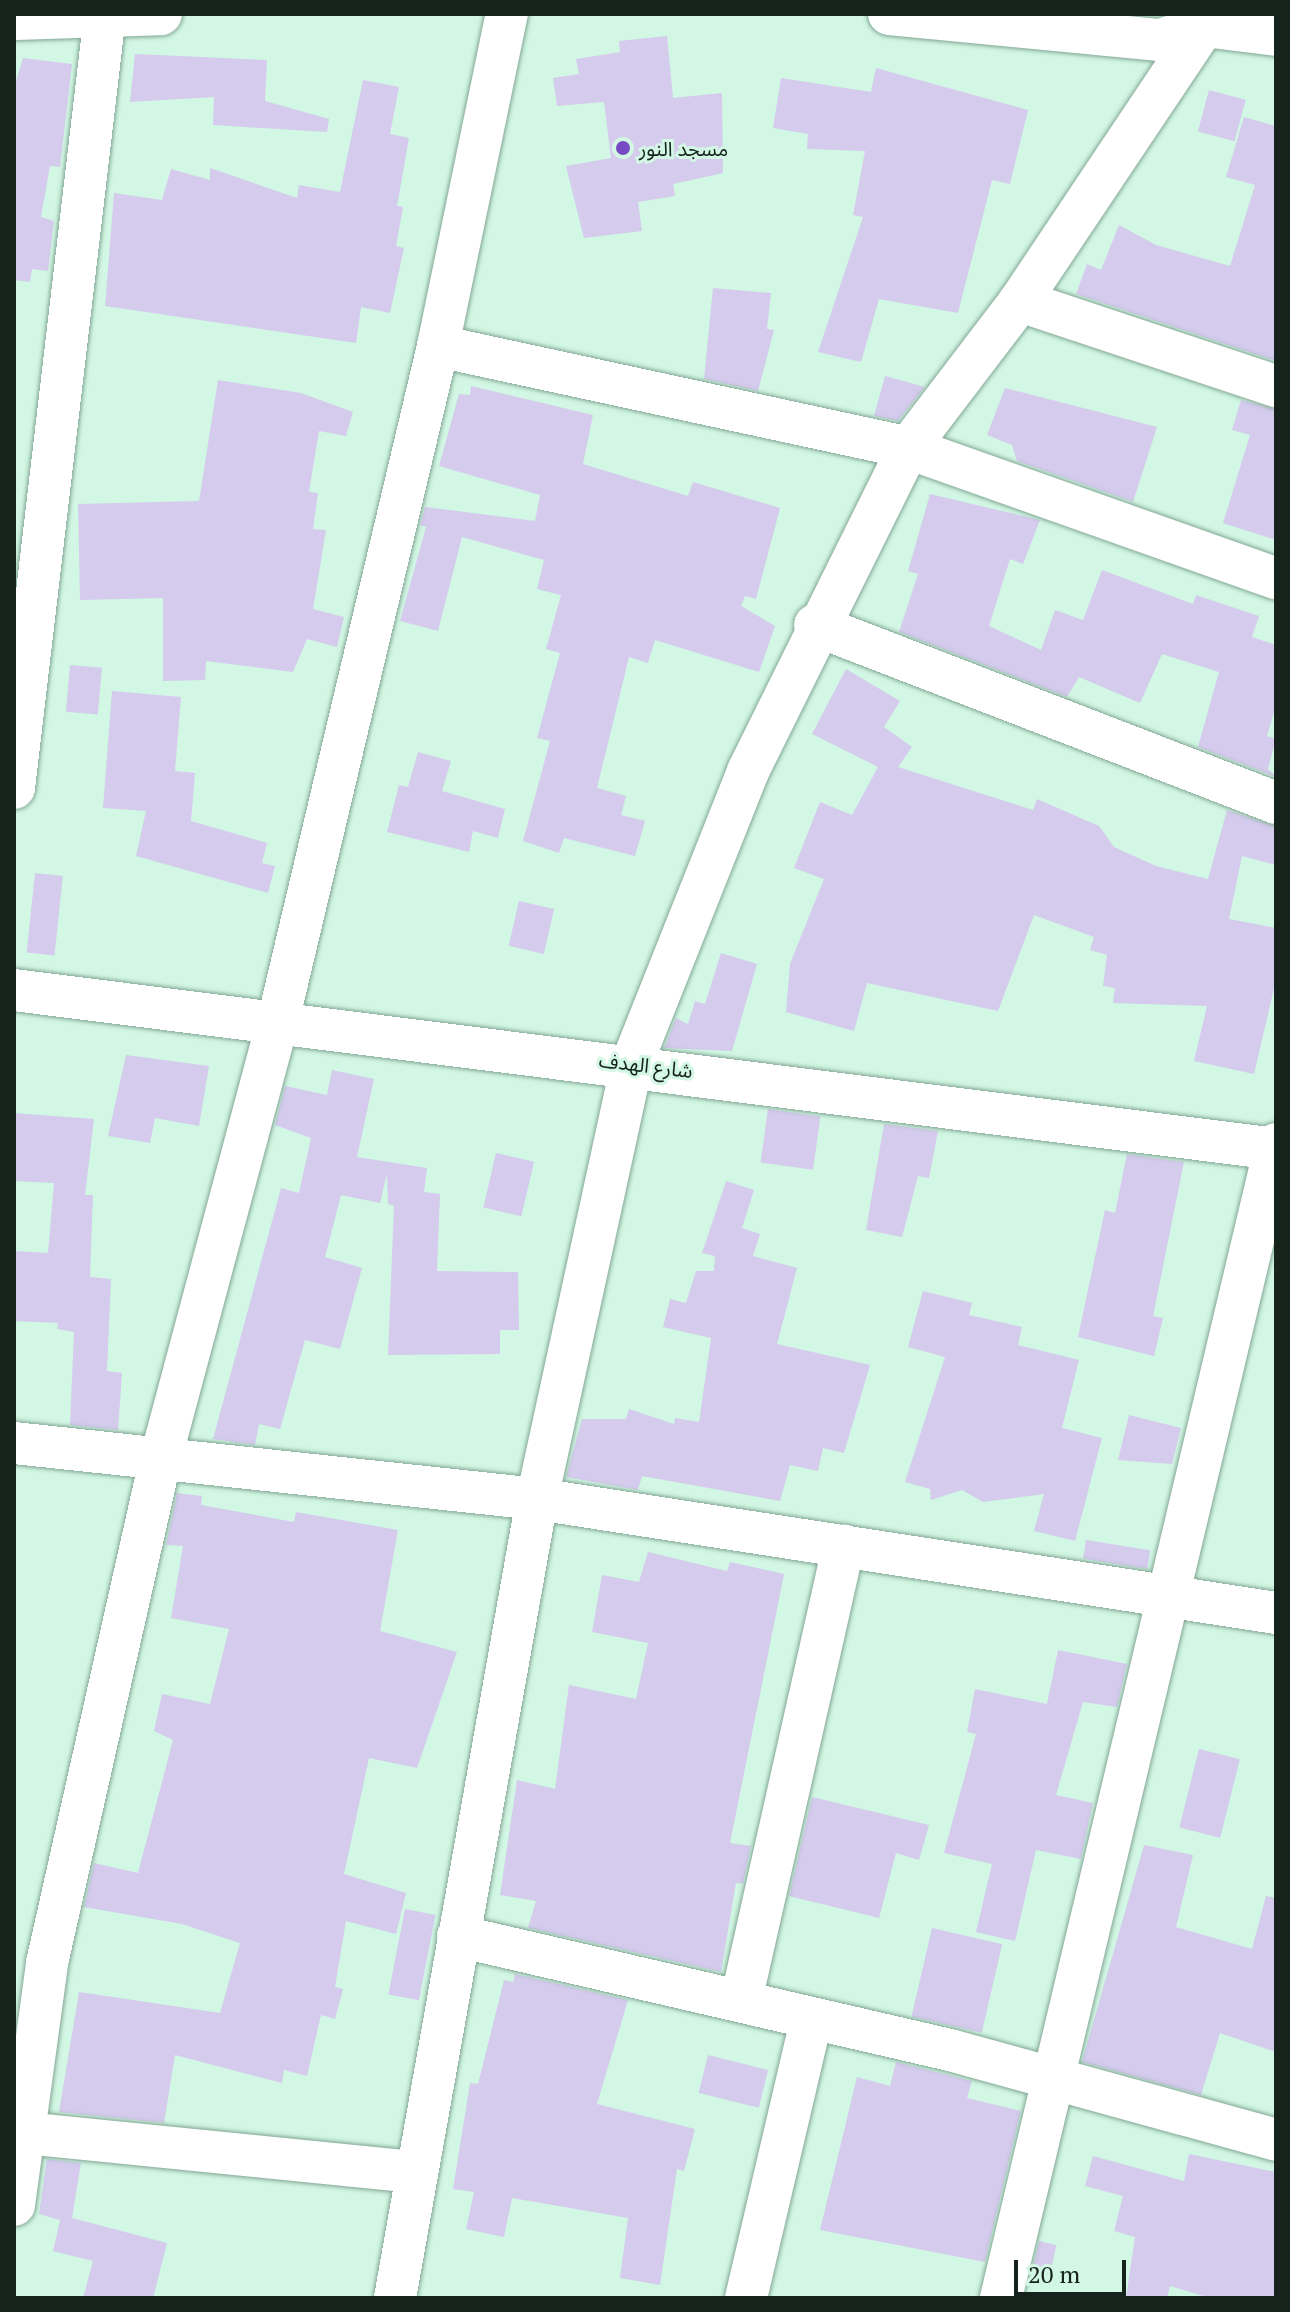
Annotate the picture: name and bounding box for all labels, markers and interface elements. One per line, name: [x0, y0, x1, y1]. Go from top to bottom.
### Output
place label: مسجد النور: [639, 136, 728, 160]
marker: مسجد النور: [614, 139, 632, 157]
street label: شارع الهدف: [598, 1047, 694, 1083]
scale bar: [1018, 2244, 1130, 2294]
text: 20 m: [1028, 2258, 1080, 2290]

